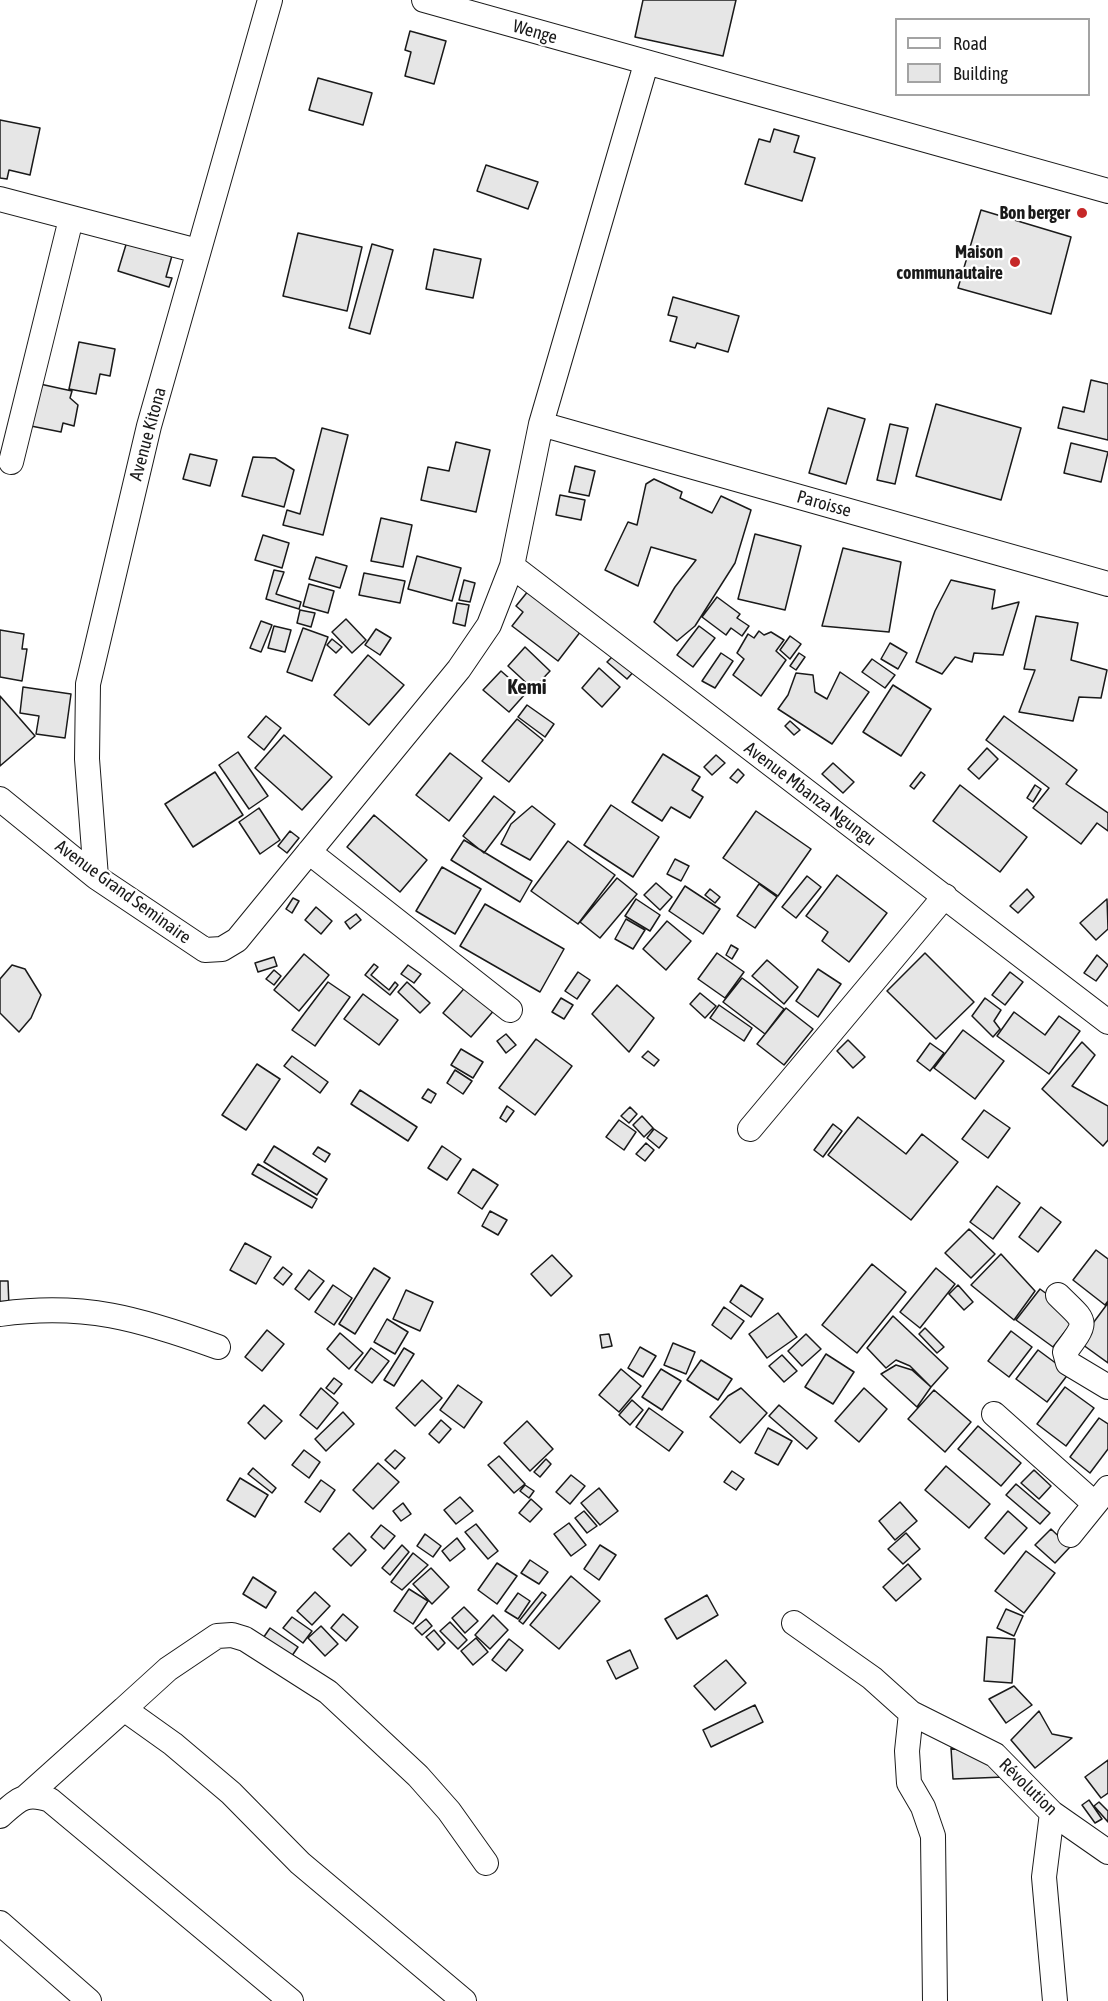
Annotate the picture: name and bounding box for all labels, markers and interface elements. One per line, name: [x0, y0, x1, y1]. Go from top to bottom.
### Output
street label: Wenge: [510, 15, 560, 49]
legend: [895, 18, 1090, 96]
text: Road: [953, 33, 987, 54]
text: Building: [953, 63, 1008, 84]
place label: Bon berger: [999, 202, 1070, 224]
marker: Bon berger: [1075, 206, 1089, 220]
place label: Maison communautaire: [896, 241, 1003, 284]
marker: Maison communautaire: [1008, 255, 1022, 269]
street label: Avenue Kitona: [125, 385, 171, 483]
street label: Paroisse: [794, 486, 854, 522]
district label: Kemi: [507, 674, 547, 700]
street label: Avenue Mbanza Ngungu: [740, 737, 880, 851]
street label: Avenue Grand Seminaire: [51, 836, 195, 948]
street label: Révolution: [994, 1754, 1062, 1820]

